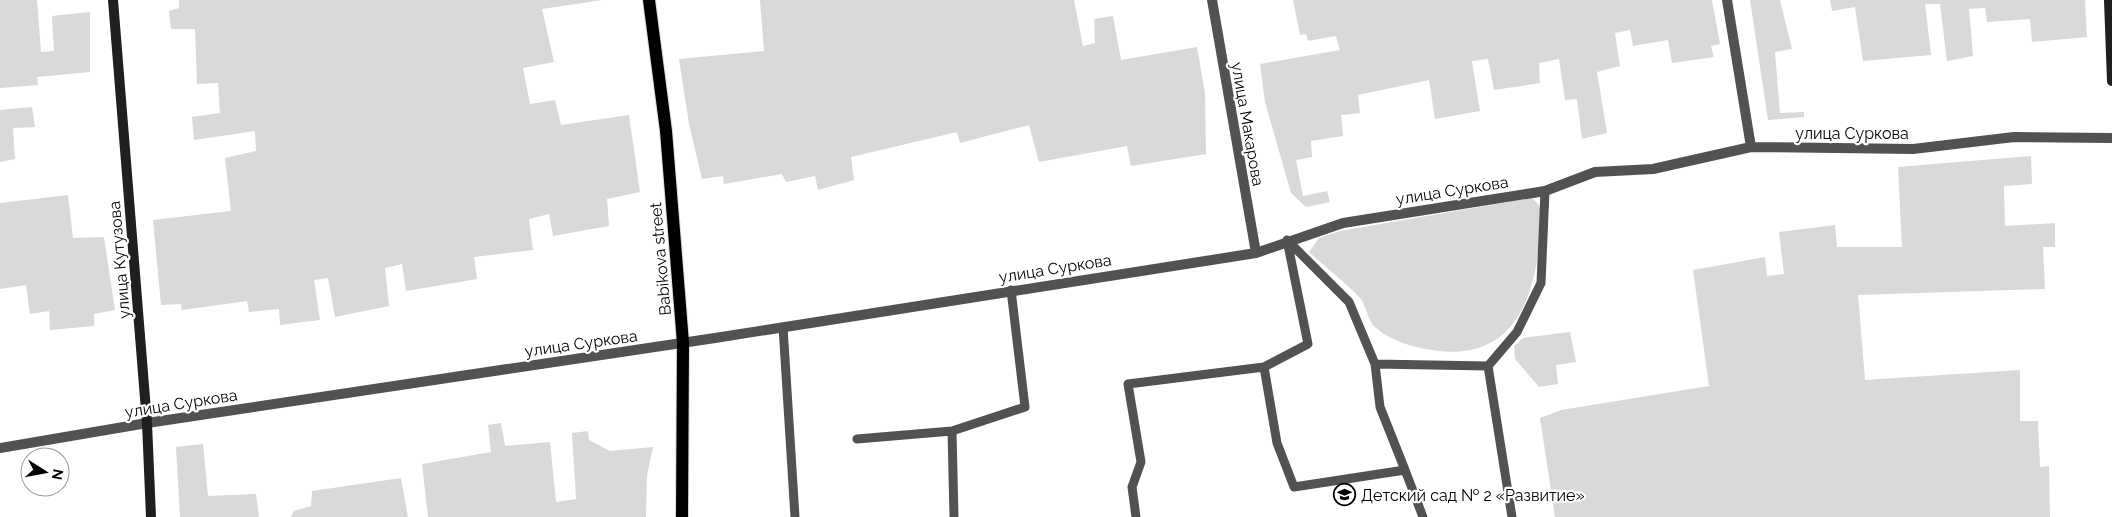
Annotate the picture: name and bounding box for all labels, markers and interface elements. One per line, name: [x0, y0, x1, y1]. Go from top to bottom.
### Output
street label: улица Макарова: [1227, 61, 1268, 188]
street label: улица Суркова: [1795, 124, 1909, 143]
street label: улица Суркова: [1395, 172, 1510, 209]
street label: улица Кутузова: [105, 200, 134, 320]
street label: Babikova street: [646, 201, 675, 316]
street label: улица Суркова: [998, 250, 1113, 287]
street label: улица Суркова: [524, 326, 639, 361]
street label: улица Суркова: [124, 385, 239, 422]
north arrow: [20, 447, 70, 497]
text: N: [49, 468, 67, 481]
school or university icon: Детский сад № 2 «Развитие»: [1333, 483, 1357, 507]
place label: Детский сад № 2 «Развитие»: [1361, 486, 1585, 505]

